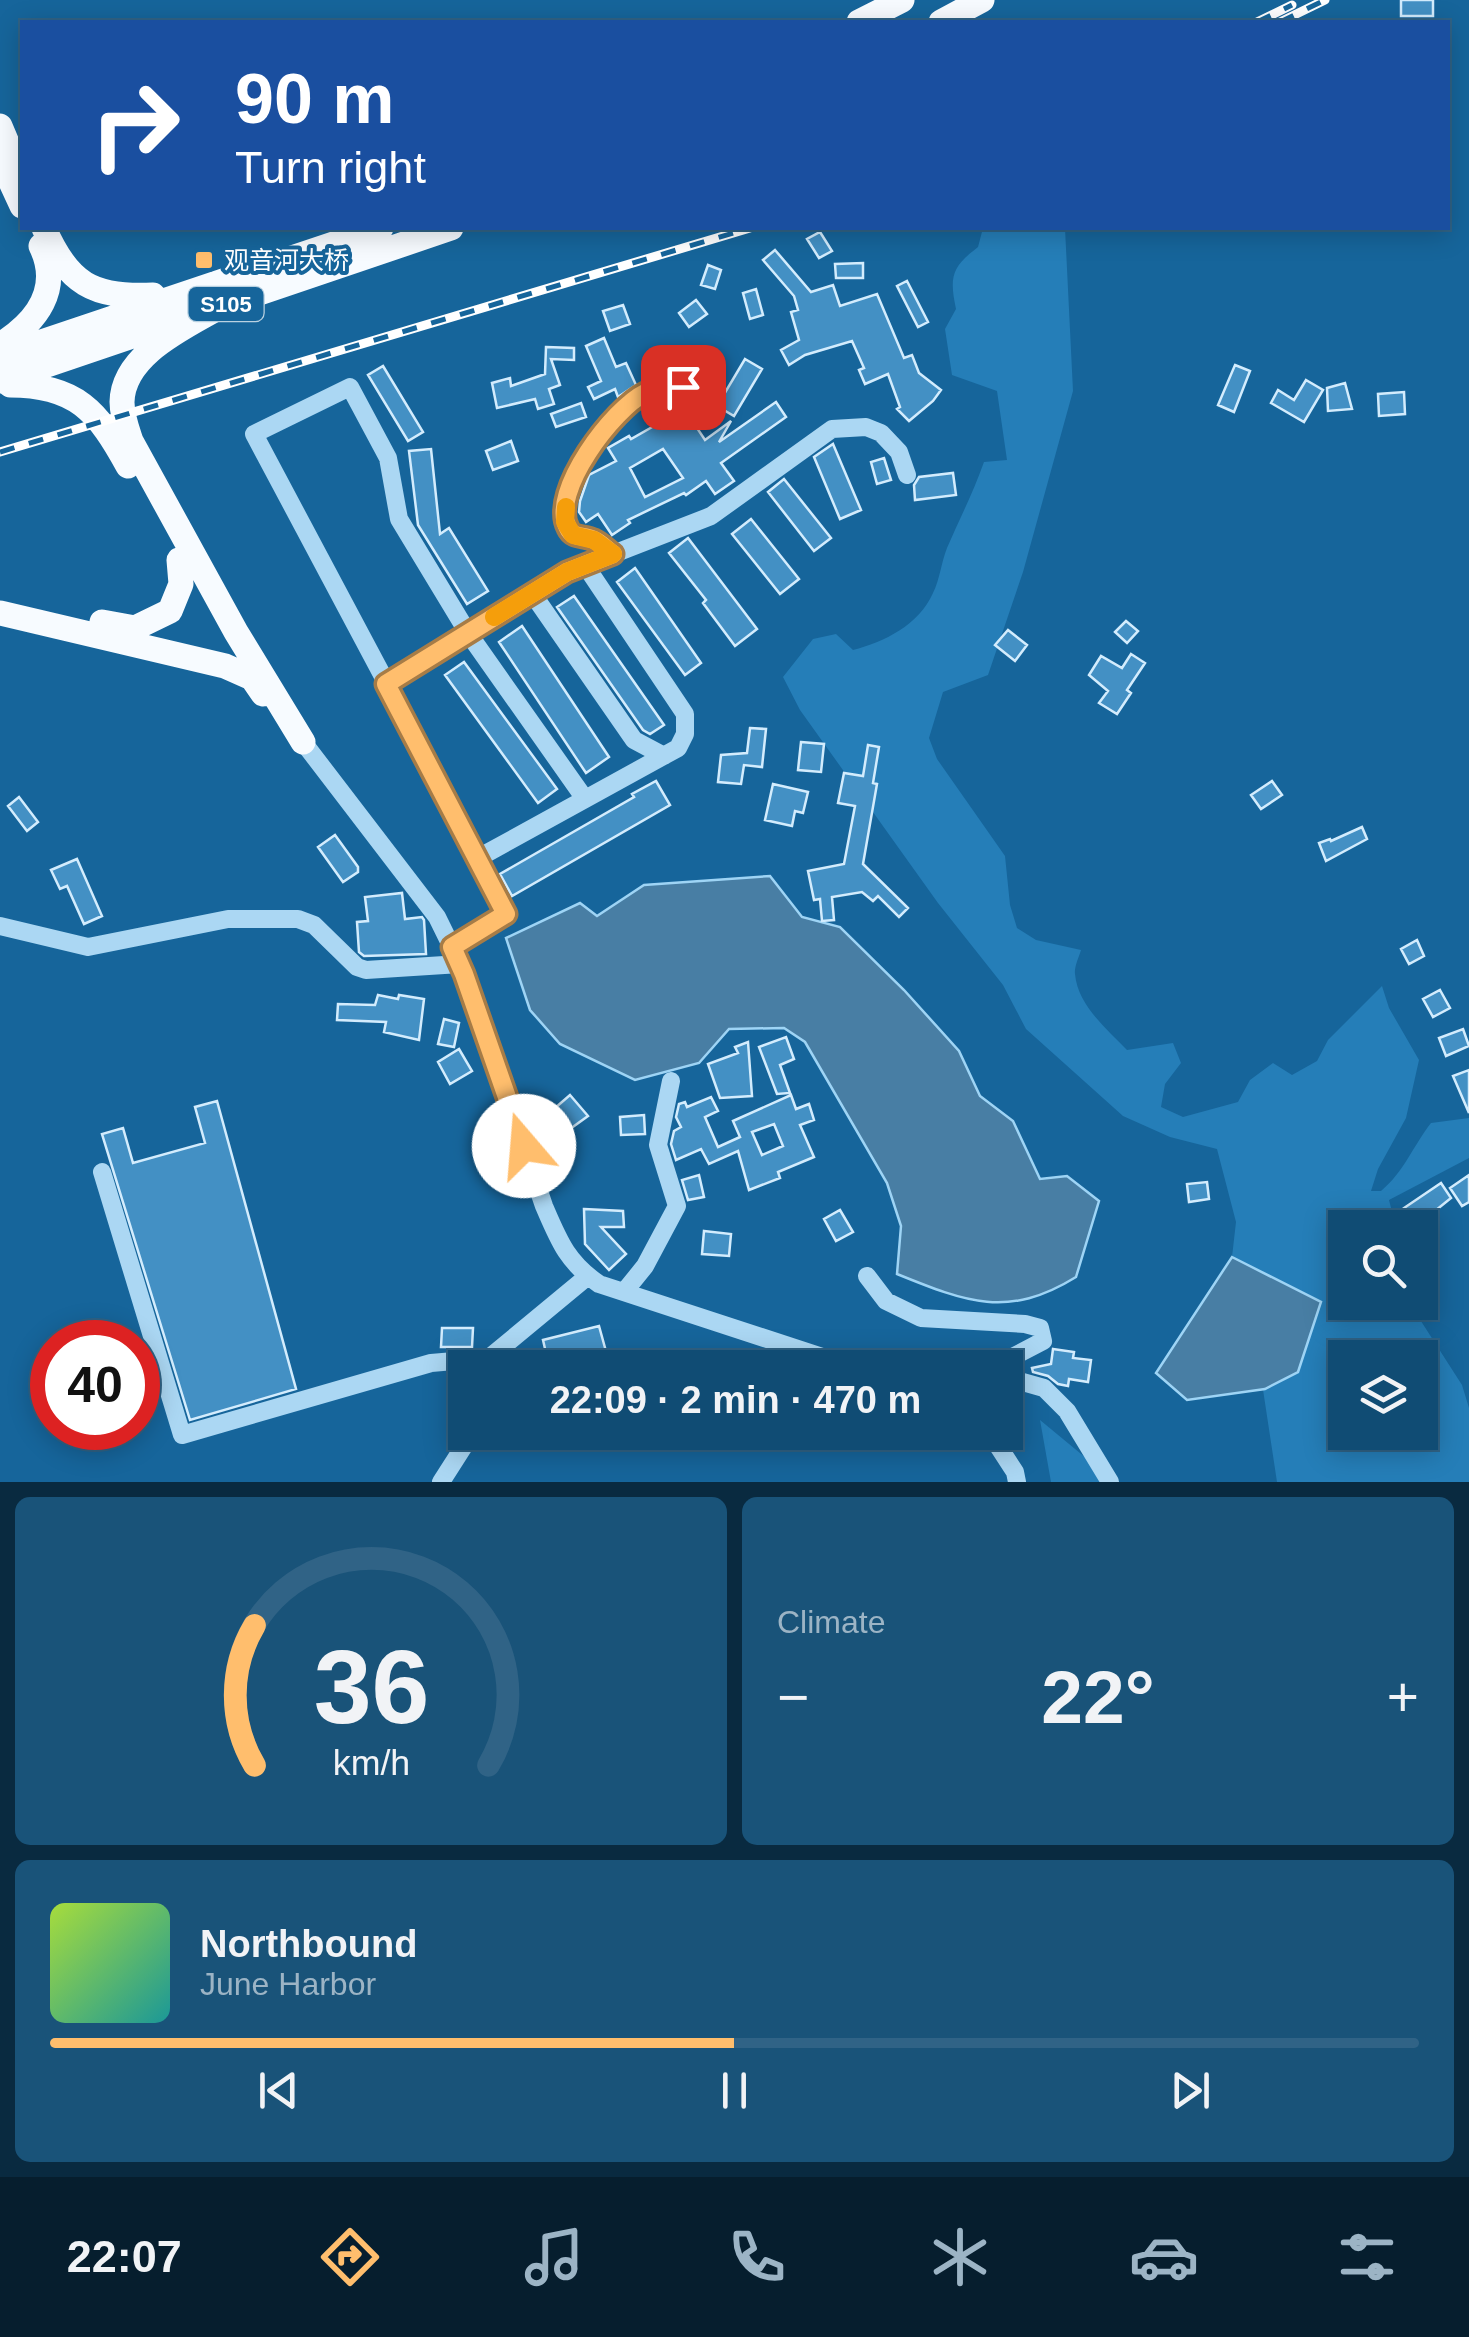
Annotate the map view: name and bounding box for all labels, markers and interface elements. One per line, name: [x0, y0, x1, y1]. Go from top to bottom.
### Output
icon: right: [70, 60, 200, 190]
text: 90 m: [235, 60, 395, 138]
text: Turn right: [235, 142, 426, 193]
place label: 观音河大桥: [224, 246, 349, 274]
marker: 观音河大桥: [193, 249, 215, 271]
road number: S105: [188, 287, 264, 321]
pin: [641, 345, 726, 430]
icon: arrive: [656, 360, 711, 415]
position arrow: [472, 1094, 576, 1198]
map controls: [1328, 1210, 1438, 1450]
button: search: [1328, 1210, 1438, 1320]
speed limit sign: 40: [30, 1320, 160, 1450]
button: layers: [1328, 1340, 1438, 1450]
text: 22:09 · 2 min · 470 m: [550, 1379, 921, 1421]
text: Climate: [777, 1604, 885, 1640]
text: 36: [313, 1629, 429, 1745]
text: 22°: [1041, 1655, 1155, 1739]
text: −: [777, 1666, 809, 1728]
text: +: [1387, 1666, 1419, 1728]
text: km/h: [332, 1743, 410, 1783]
text: Northbound: [200, 1923, 417, 1965]
text: June Harbor: [200, 1966, 376, 2002]
icon: previous: [251, 2063, 306, 2118]
icon: pause: [707, 2063, 762, 2118]
icon: next: [1163, 2063, 1218, 2118]
icon: directions: [315, 2222, 385, 2292]
icon: music: [519, 2222, 589, 2292]
icon: phone: [722, 2222, 792, 2292]
icon: climate: [925, 2222, 995, 2292]
icon: car: [1129, 2222, 1199, 2292]
icon: filters: [1332, 2222, 1402, 2292]
text: 22:07: [67, 2231, 182, 2282]

